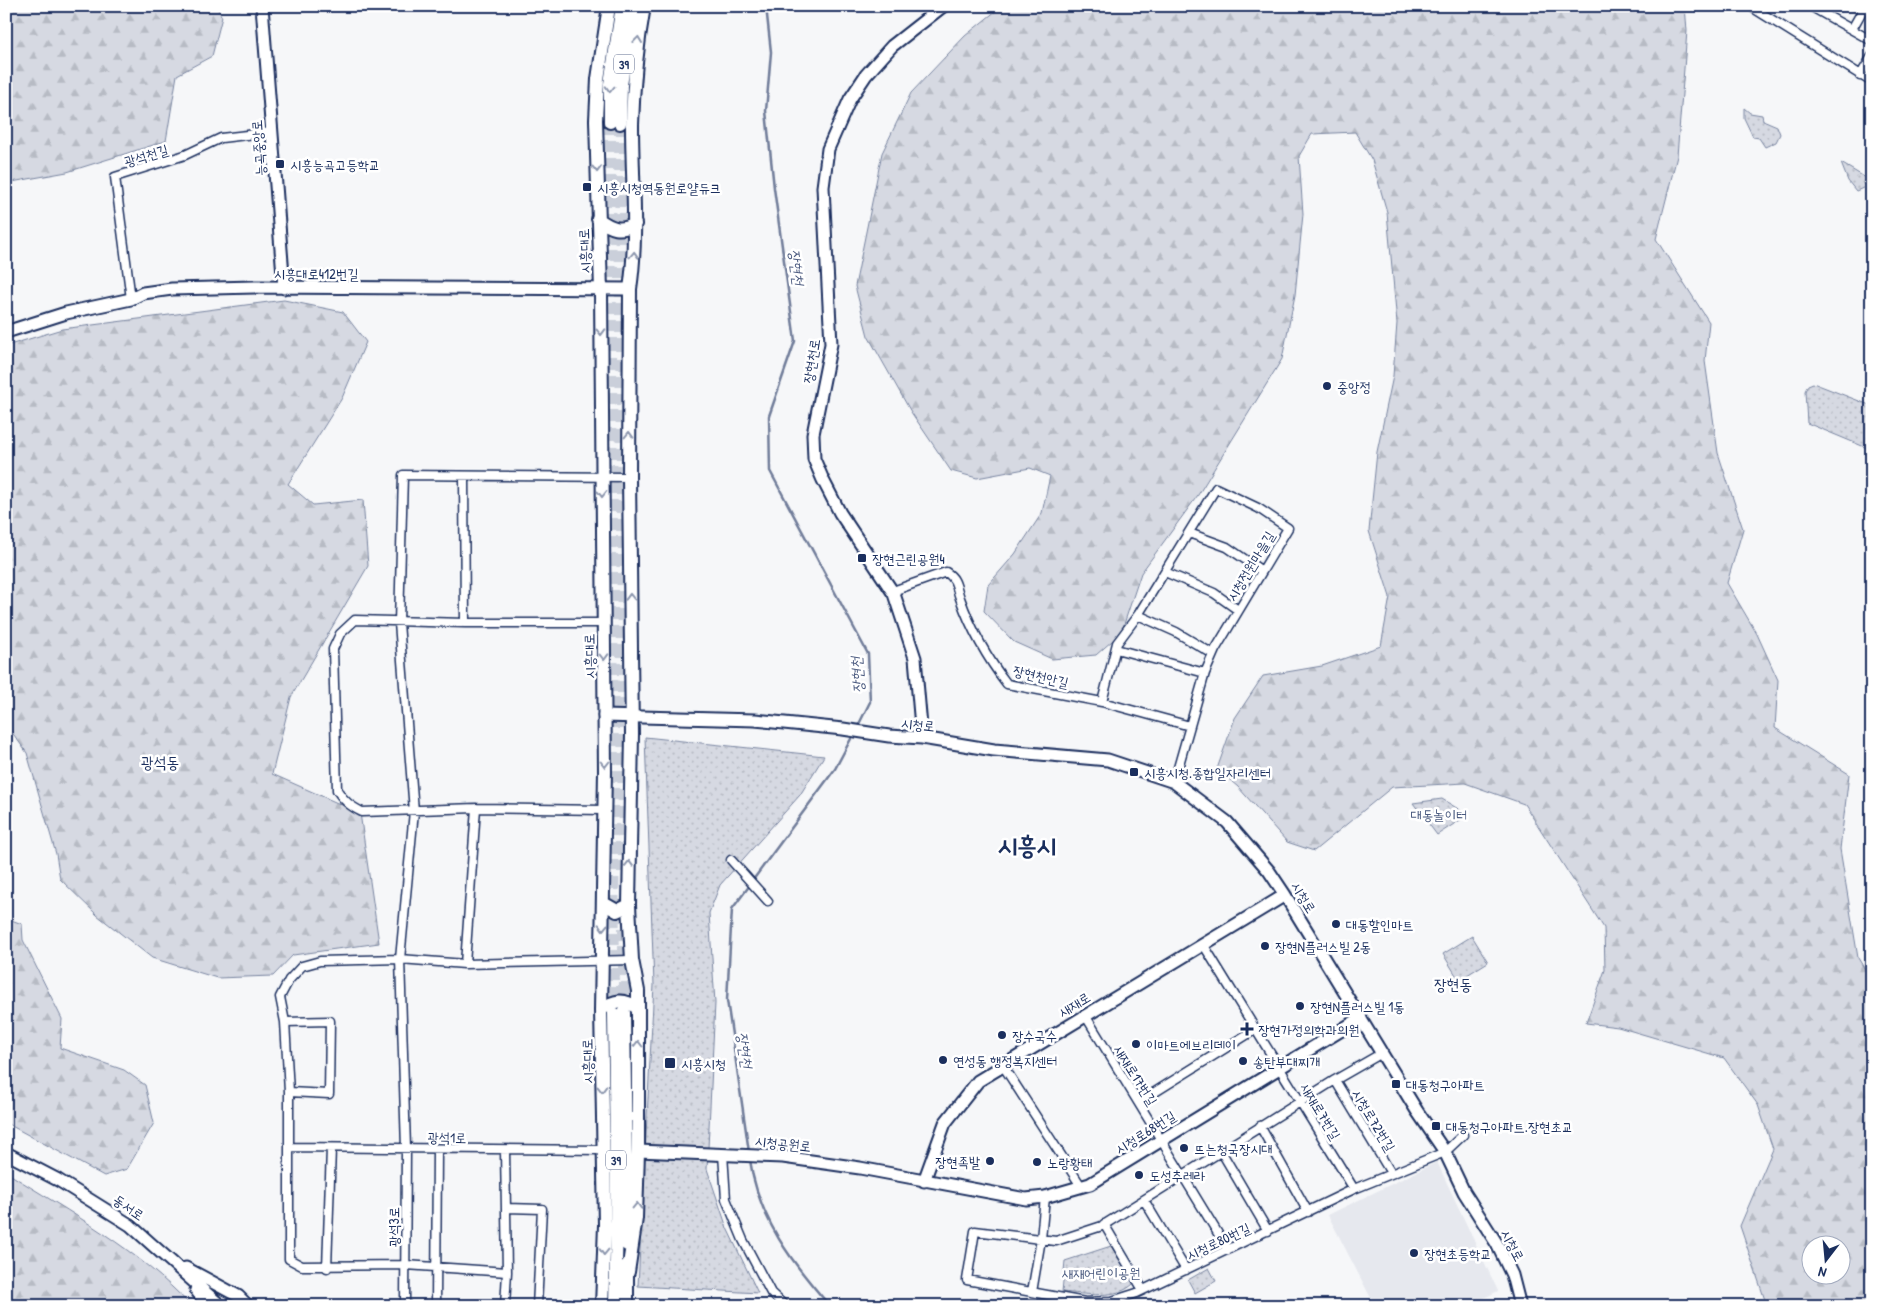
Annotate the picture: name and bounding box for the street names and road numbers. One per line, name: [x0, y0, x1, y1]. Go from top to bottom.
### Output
road number: 39: [614, 54, 634, 74]
street label: 능곡중앙로: [247, 119, 269, 177]
street label: 광석천길: [122, 139, 171, 171]
street label: 시흥대로: [574, 228, 594, 274]
street label: 시흥대로412번길: [274, 264, 359, 283]
street label: 장현천로: [798, 337, 824, 385]
street label: 시청전원마을길: [1222, 527, 1279, 605]
street label: 시흥대로: [579, 633, 599, 679]
street label: 장현천안길: [1011, 660, 1071, 692]
street label: 시청로: [900, 713, 936, 735]
street label: 시청로: [1287, 878, 1321, 916]
street label: 새재로: [1055, 987, 1093, 1021]
street label: 시흥대로: [577, 1038, 597, 1084]
street label: 새재로17번길: [1110, 1041, 1163, 1110]
street label: 새재로7번길: [1297, 1079, 1346, 1144]
street label: 시청로72번길: [1348, 1085, 1400, 1155]
street label: 시청로68번길: [1111, 1106, 1179, 1158]
street label: 광석1로: [427, 1127, 467, 1147]
street label: 시청공원로: [754, 1131, 812, 1155]
road number: 39: [606, 1150, 626, 1170]
street label: 동서로: [110, 1190, 148, 1224]
street label: 광석3로: [384, 1207, 403, 1247]
street label: 시청로80번길: [1183, 1218, 1254, 1264]
street label: 시청로: [1497, 1226, 1529, 1264]

